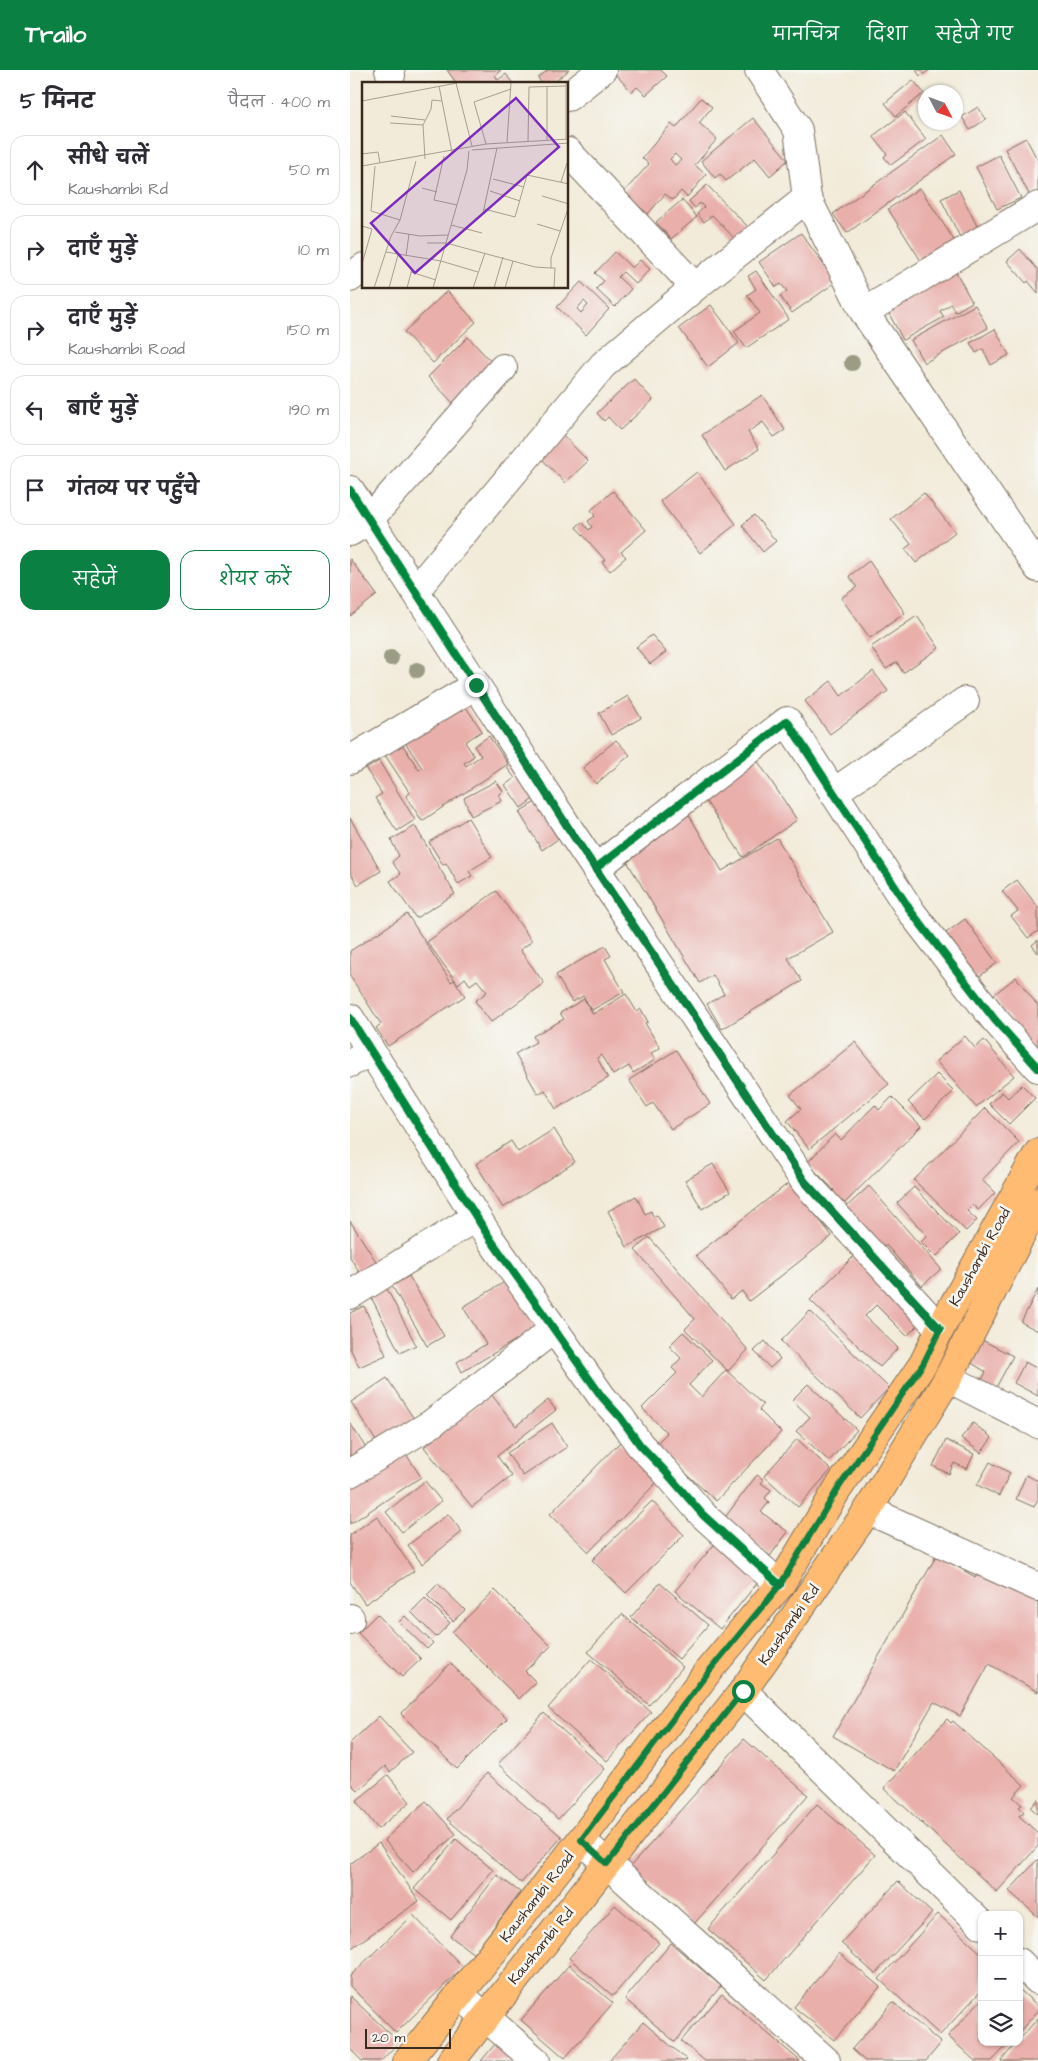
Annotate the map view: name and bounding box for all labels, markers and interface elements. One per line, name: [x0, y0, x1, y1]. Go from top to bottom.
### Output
text: Trailo: [25, 18, 86, 52]
text: मानचित्र: [773, 22, 839, 47]
text: दिशा: [867, 22, 908, 47]
text: सहेजे गए: [936, 22, 1013, 47]
inset map: [362, 82, 569, 289]
north arrow: [918, 85, 963, 130]
text: 5 मिनट: [20, 87, 94, 116]
text: पैदल · 400 m: [228, 91, 330, 113]
text: सीधे चलें: [68, 145, 149, 172]
icon: ahead: [21, 156, 49, 184]
text: 50 m: [289, 159, 329, 181]
text: Kaushambi Rd: [68, 178, 168, 200]
icon: right: [21, 236, 49, 264]
text: दाएँ मुड़ें: [68, 236, 137, 263]
text: 10 m: [298, 239, 329, 261]
text: दाएँ मुड़ें: [68, 305, 137, 332]
icon: right: [21, 316, 49, 344]
text: 150 m: [287, 319, 329, 341]
text: Kaushambi Road: [68, 338, 185, 360]
icon: left: [21, 396, 49, 424]
text: बाएँ मुड़ें: [68, 396, 137, 423]
text: 190 m: [289, 399, 329, 421]
icon: arrive: [21, 476, 49, 504]
text: गंतव्य पर पहुँचे: [68, 476, 199, 503]
button: सहेजें: [20, 550, 170, 610]
button: शेयर करें: [180, 550, 330, 610]
route end: [465, 674, 488, 697]
street label: Kaushambi Road: [944, 1204, 1016, 1310]
street label: Kaushambi Rd: [754, 1580, 825, 1669]
route start: [732, 1680, 755, 1703]
street label: Kaushambi Road: [495, 1847, 579, 1947]
street label: Kaushambi Rd: [503, 1903, 579, 1989]
map controls: [978, 1911, 1023, 2046]
button: +: [978, 1911, 1023, 1956]
button: −: [978, 1956, 1023, 2001]
button: layers: [978, 2001, 1023, 2046]
scale bar: [365, 2026, 451, 2049]
text: 20 m: [372, 2028, 405, 2048]

